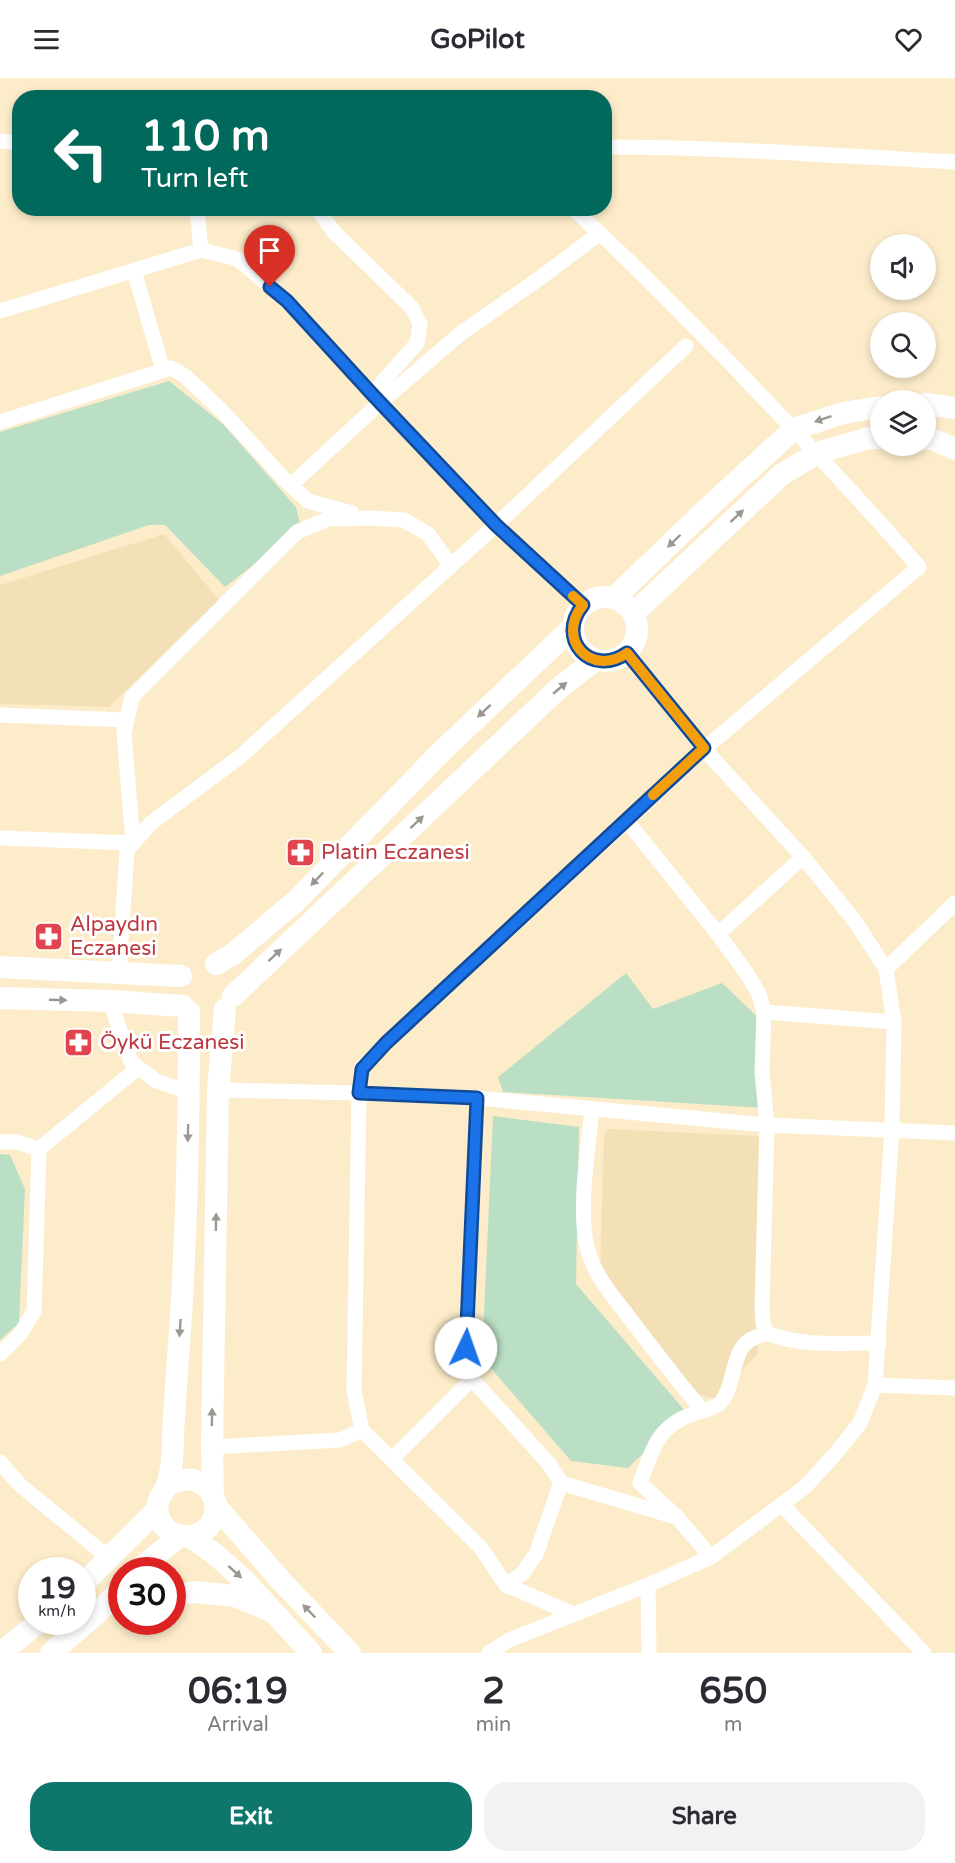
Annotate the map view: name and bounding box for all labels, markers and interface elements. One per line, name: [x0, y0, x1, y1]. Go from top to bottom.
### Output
icon: menu: [30, 23, 63, 56]
text: GoPilot: [430, 23, 525, 56]
icon: heart: [892, 23, 925, 56]
text: 110 m: [141, 111, 270, 162]
icon: left: [42, 114, 120, 192]
text: Turn left: [141, 162, 248, 195]
pin: [244, 225, 295, 287]
icon: arrive: [253, 234, 286, 267]
map controls: [870, 234, 936, 456]
button: sound: [870, 234, 936, 300]
button: search: [870, 312, 936, 378]
button: layers: [870, 390, 936, 456]
one-way arrow: [814, 415, 832, 425]
one-way arrow: [730, 510, 744, 524]
one-way arrow: [667, 533, 681, 547]
one-way arrow: [552, 682, 567, 695]
one-way arrow: [477, 704, 491, 718]
one-way arrow: [410, 815, 425, 829]
pharmacy icon: Platin Eczanesi: [284, 836, 316, 868]
place label: Platin Eczanesi: [321, 840, 470, 865]
one-way arrow: [310, 872, 324, 886]
place label: Alpaydın Eczanesi: [70, 912, 158, 961]
pharmacy icon: Alpaydın Eczanesi: [33, 920, 65, 952]
one-way arrow: [268, 949, 282, 963]
one-way arrow: [49, 995, 68, 1004]
pharmacy icon: Öykü Eczanesi: [63, 1026, 95, 1058]
place label: Öykü Eczanesi: [100, 1030, 245, 1055]
one-way arrow: [183, 1124, 192, 1143]
one-way arrow: [211, 1212, 220, 1231]
position arrow: [434, 1316, 498, 1380]
one-way arrow: [175, 1319, 184, 1338]
one-way arrow: [208, 1407, 217, 1426]
speed limit sign: 30: [108, 1557, 186, 1635]
one-way arrow: [227, 1565, 242, 1578]
text: 19: [38, 1570, 76, 1607]
text: km/h: [38, 1602, 76, 1620]
one-way arrow: [303, 1604, 317, 1618]
text: 06:19: [188, 1670, 288, 1713]
text: 2: [482, 1670, 505, 1713]
text: 650: [699, 1670, 767, 1713]
text: Arrival: [207, 1713, 269, 1737]
text: min: [476, 1713, 511, 1737]
text: m: [724, 1713, 742, 1737]
button: Exit: [30, 1782, 472, 1851]
button: Share: [484, 1782, 925, 1851]

